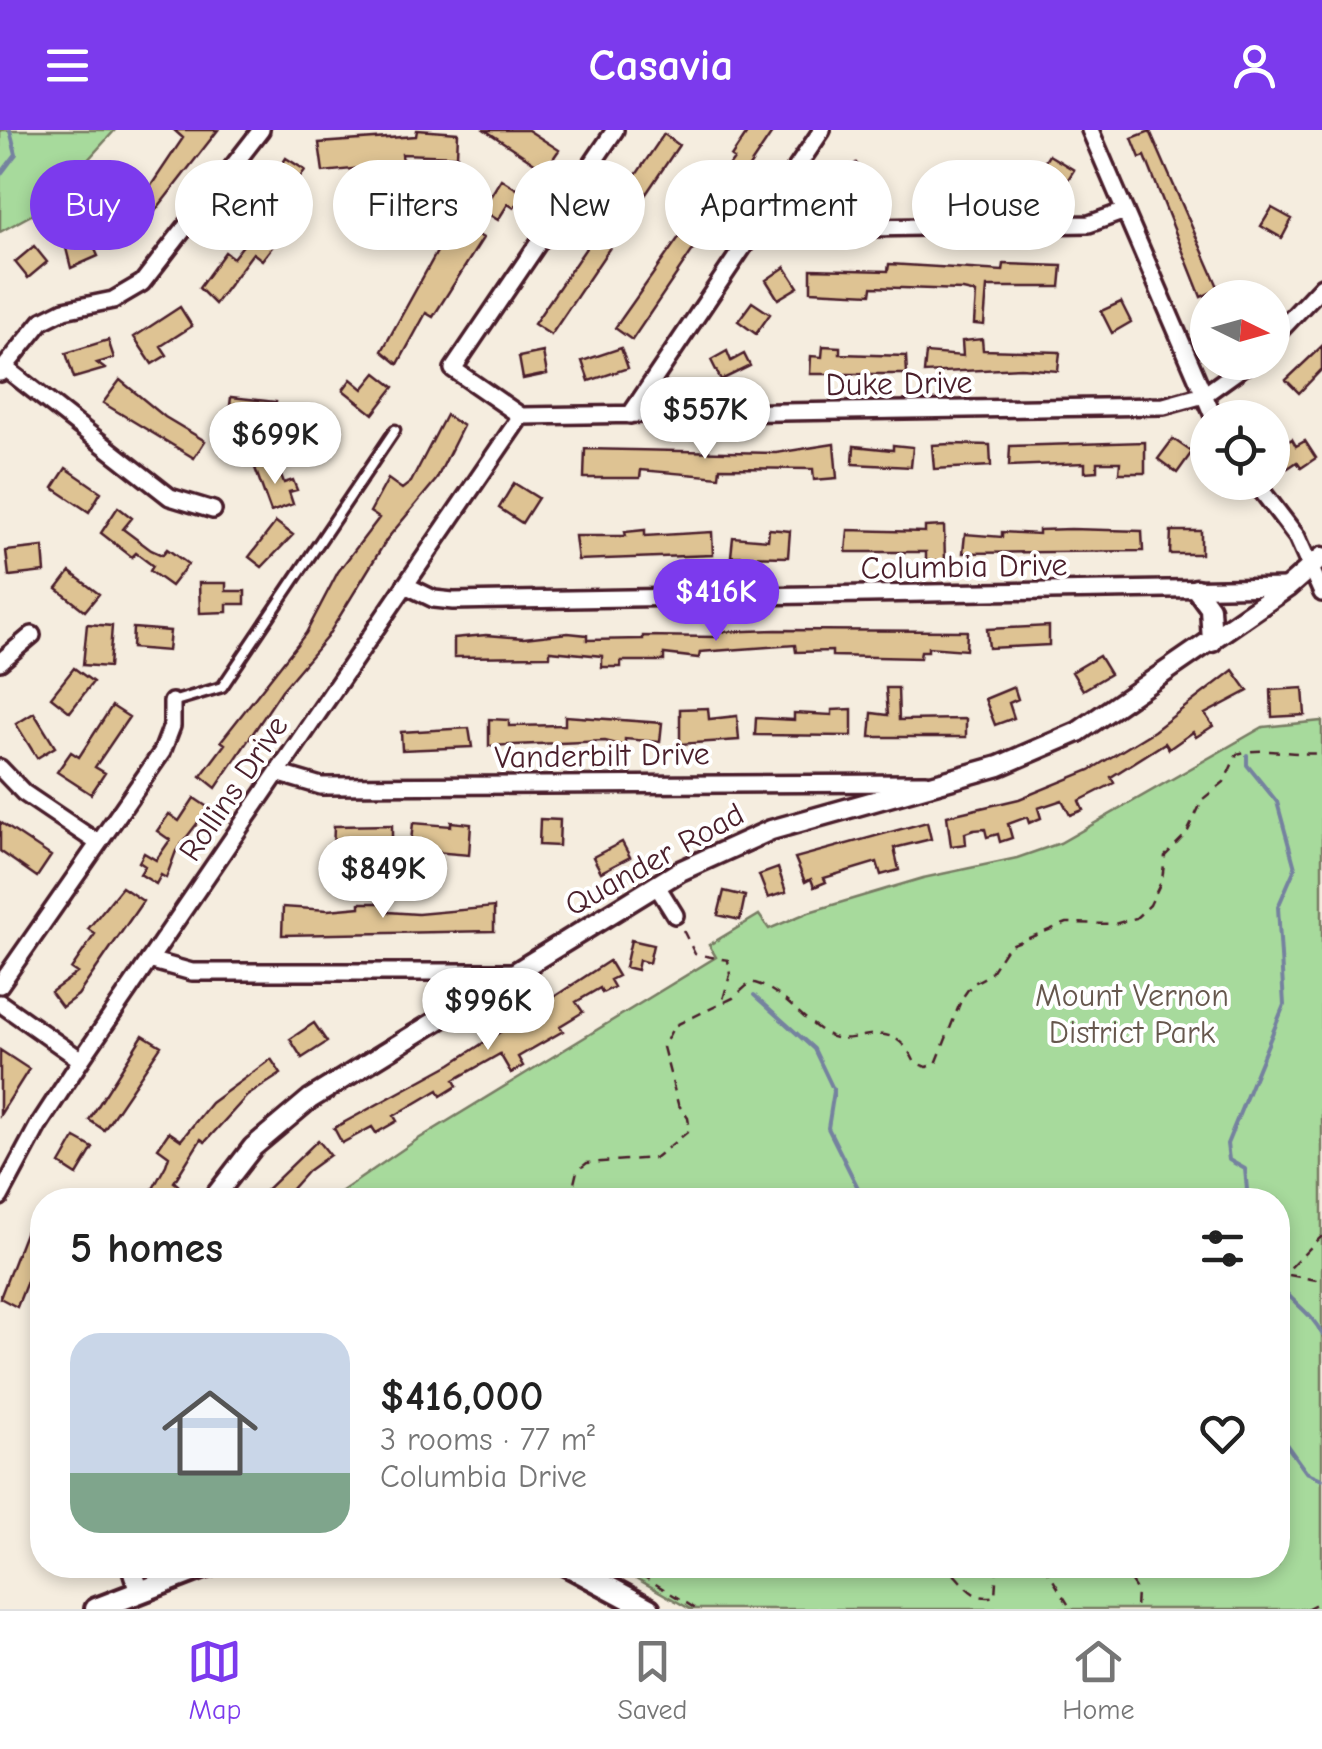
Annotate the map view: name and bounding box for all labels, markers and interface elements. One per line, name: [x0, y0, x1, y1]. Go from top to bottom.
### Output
icon: menu: [40, 38, 95, 93]
icon: person: [1227, 38, 1282, 93]
text: Casavia: [589, 39, 733, 91]
chip: Buy: [30, 160, 155, 250]
chip: Rent: [175, 160, 313, 250]
chip: Filters: [333, 160, 493, 250]
chip: New: [513, 160, 645, 250]
chip: Apartment: [665, 160, 892, 250]
chip: House: [912, 160, 1075, 250]
north arrow: [1190, 280, 1290, 380]
map controls: [1190, 280, 1290, 500]
street label: Duke Drive: [825, 364, 973, 403]
pin: $557K: [635, 377, 775, 462]
text: $557K: [662, 391, 748, 428]
button: locate: [1190, 400, 1290, 500]
pin: $699K: [205, 402, 345, 487]
text: $699K: [231, 416, 319, 453]
street label: Columbia Drive: [860, 546, 1068, 587]
pin: $416K: [646, 559, 786, 644]
text: $416K: [675, 573, 757, 610]
street label: Rollins Drive: [171, 709, 296, 868]
street label: Vanderbilt Drive: [494, 735, 710, 776]
street label: Quander Road: [558, 795, 750, 924]
pin: $849K: [313, 836, 453, 921]
text: $849K: [340, 850, 426, 887]
pin: $996K: [418, 968, 558, 1053]
park label: Mount Vernon District Park: [1035, 977, 1229, 1051]
text: $996K: [444, 982, 532, 1019]
icon: filters: [1195, 1221, 1250, 1276]
text: 5 homes: [70, 1224, 223, 1273]
text: $416,000: [380, 1372, 544, 1421]
icon: home: [150, 1373, 270, 1493]
icon: heart: [1195, 1406, 1250, 1461]
text: 3 rooms · 77 m²: [380, 1421, 595, 1458]
text: Columbia Drive: [380, 1458, 587, 1495]
tab: Map: [187, 1634, 242, 1726]
tab: Saved: [617, 1634, 687, 1726]
tab: Home: [1062, 1634, 1135, 1726]

